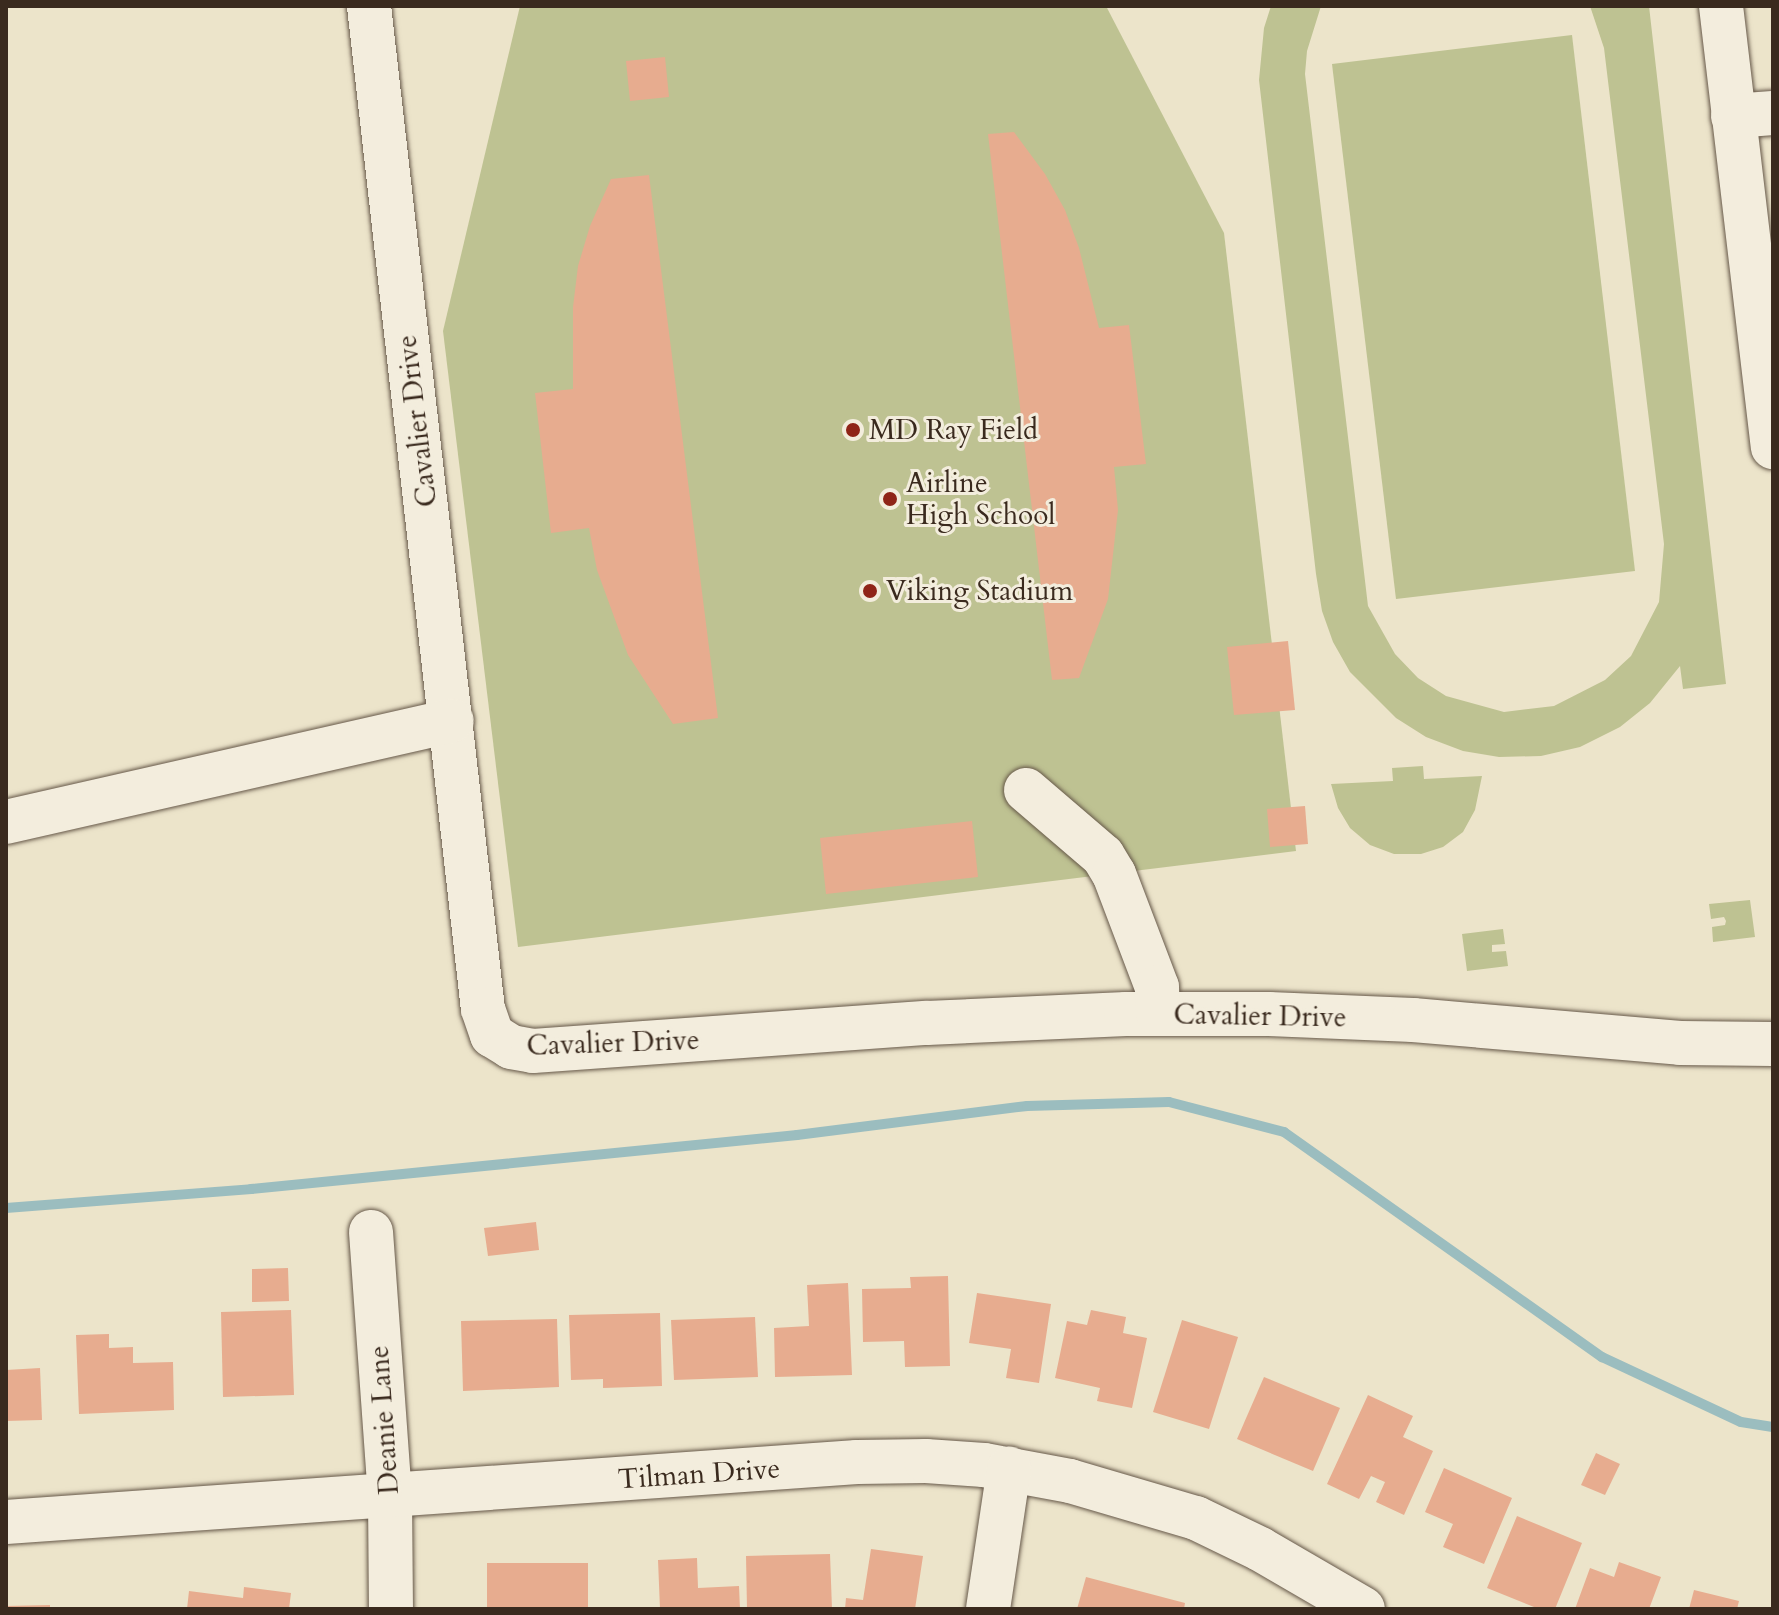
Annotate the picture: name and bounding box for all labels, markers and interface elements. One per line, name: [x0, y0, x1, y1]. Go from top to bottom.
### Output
street label: Cavalier Drive: [390, 333, 444, 509]
place label: MD Ray Field: [869, 413, 1038, 447]
marker: MD Ray Field: [844, 421, 862, 439]
place label: Airline High School: [906, 466, 1055, 532]
marker: Airline High School: [881, 490, 899, 508]
place label: Viking Stadium: [886, 574, 1073, 608]
marker: Viking Stadium: [861, 582, 879, 600]
street label: Cavalier Drive: [1173, 998, 1347, 1034]
street label: Cavalier Drive: [526, 1023, 700, 1063]
street label: Deanie Lane: [362, 1344, 406, 1496]
street label: Tilman Drive: [617, 1452, 781, 1496]

